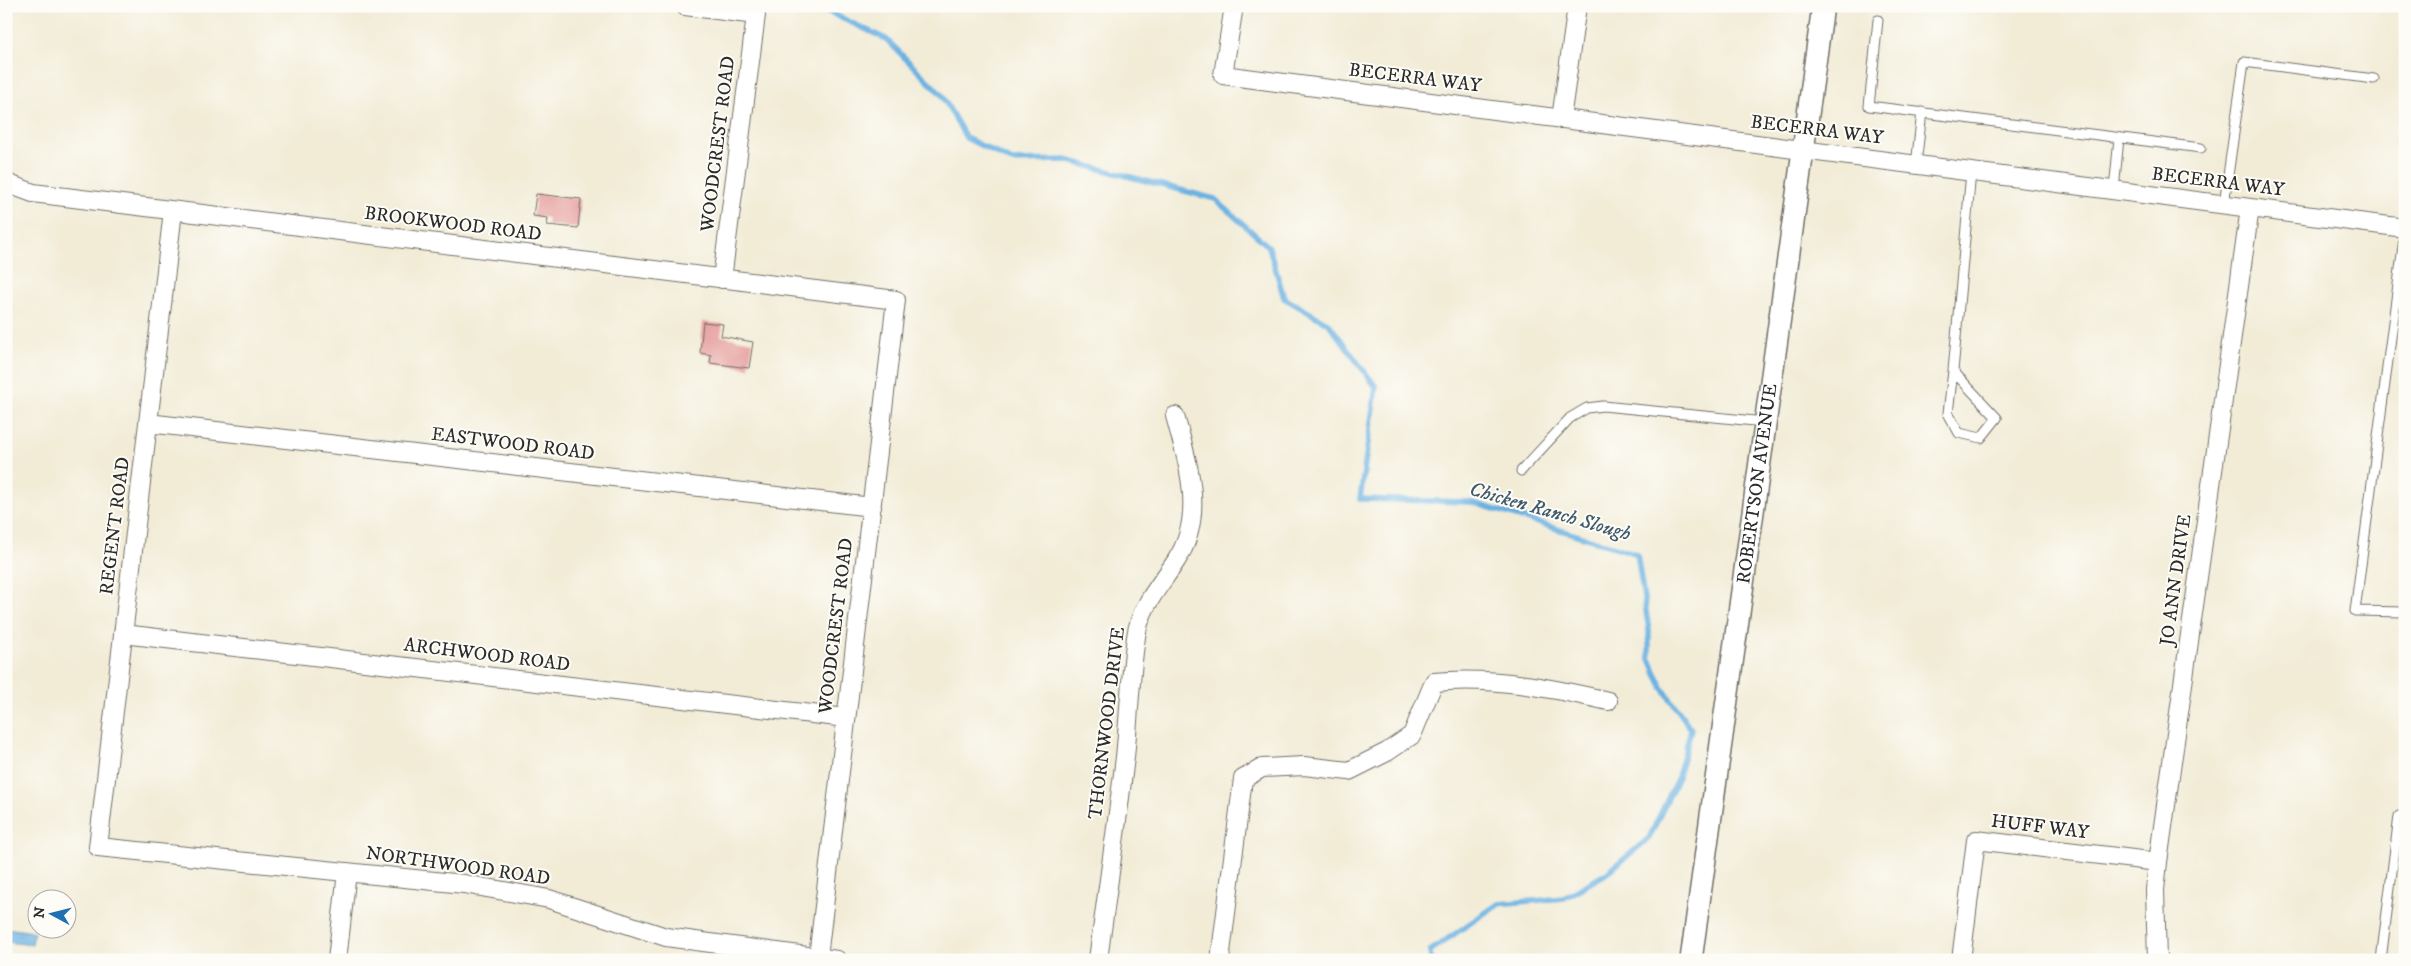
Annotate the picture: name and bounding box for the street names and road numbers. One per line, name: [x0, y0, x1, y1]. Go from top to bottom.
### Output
street label: WOODCREST ROAD: [696, 55, 740, 234]
street label: BECERRA WAY: [1347, 58, 1484, 98]
street label: BECERRA WAY: [1749, 110, 1886, 150]
street label: BECERRA WAY: [2150, 162, 2287, 202]
street label: BROOKWOOD ROAD: [363, 202, 543, 246]
street label: ROBERTSON AVENUE: [1732, 382, 1782, 585]
street label: EASTWOOD ROAD: [430, 423, 596, 465]
street label: REGENT ROAD: [95, 456, 135, 596]
street label: JO ANN DRIVE: [2155, 513, 2197, 649]
street label: WOODCREST ROAD: [814, 537, 858, 716]
street label: THORNWOOD DRIVE: [1084, 625, 1130, 821]
street label: ARCHWOOD ROAD: [403, 633, 571, 677]
street label: HUFF WAY: [1990, 810, 2091, 845]
street label: NORTHWOOD ROAD: [364, 842, 552, 890]

